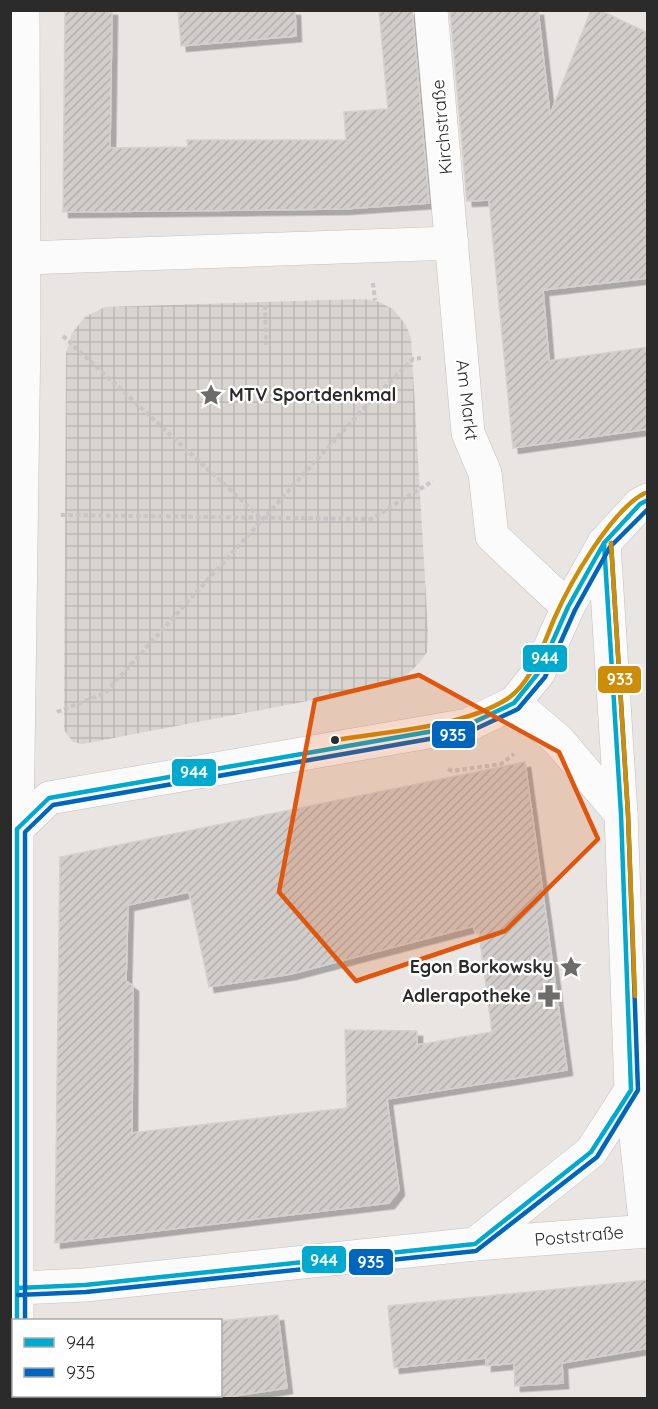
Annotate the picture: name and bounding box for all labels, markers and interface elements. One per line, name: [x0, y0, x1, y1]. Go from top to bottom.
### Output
street label: Kirchstraße: [426, 79, 457, 176]
street label: Am Markt: [451, 358, 484, 442]
place icon: MTV Sportdenkmal: [198, 382, 224, 408]
place label: MTV Sportdenkmal: [229, 383, 396, 406]
line badge: 944: [522, 644, 568, 673]
text: 944: [531, 648, 560, 668]
line badge: 933: [597, 665, 642, 694]
text: 933: [607, 669, 633, 689]
line badge: 935: [431, 720, 476, 749]
text: 935: [440, 725, 466, 745]
unlabelled marker: [329, 734, 341, 746]
line badge: 944: [171, 758, 217, 787]
text: 944: [180, 762, 209, 782]
place icon: Egon Borkowsky: [558, 954, 584, 980]
place label: Egon Borkowsky: [410, 955, 553, 978]
pharmacy icon: Adlerapotheke: [536, 983, 562, 1009]
place label: Adlerapotheke: [402, 984, 531, 1007]
street label: Poststraße: [533, 1220, 625, 1251]
line badge: 944: [301, 1245, 347, 1274]
line badge: 935: [348, 1248, 394, 1276]
text: 944: [310, 1250, 339, 1270]
text: 935: [358, 1252, 384, 1272]
legend: [12, 1319, 222, 1397]
text: 944: [66, 1331, 95, 1354]
text: 935: [66, 1361, 95, 1384]

